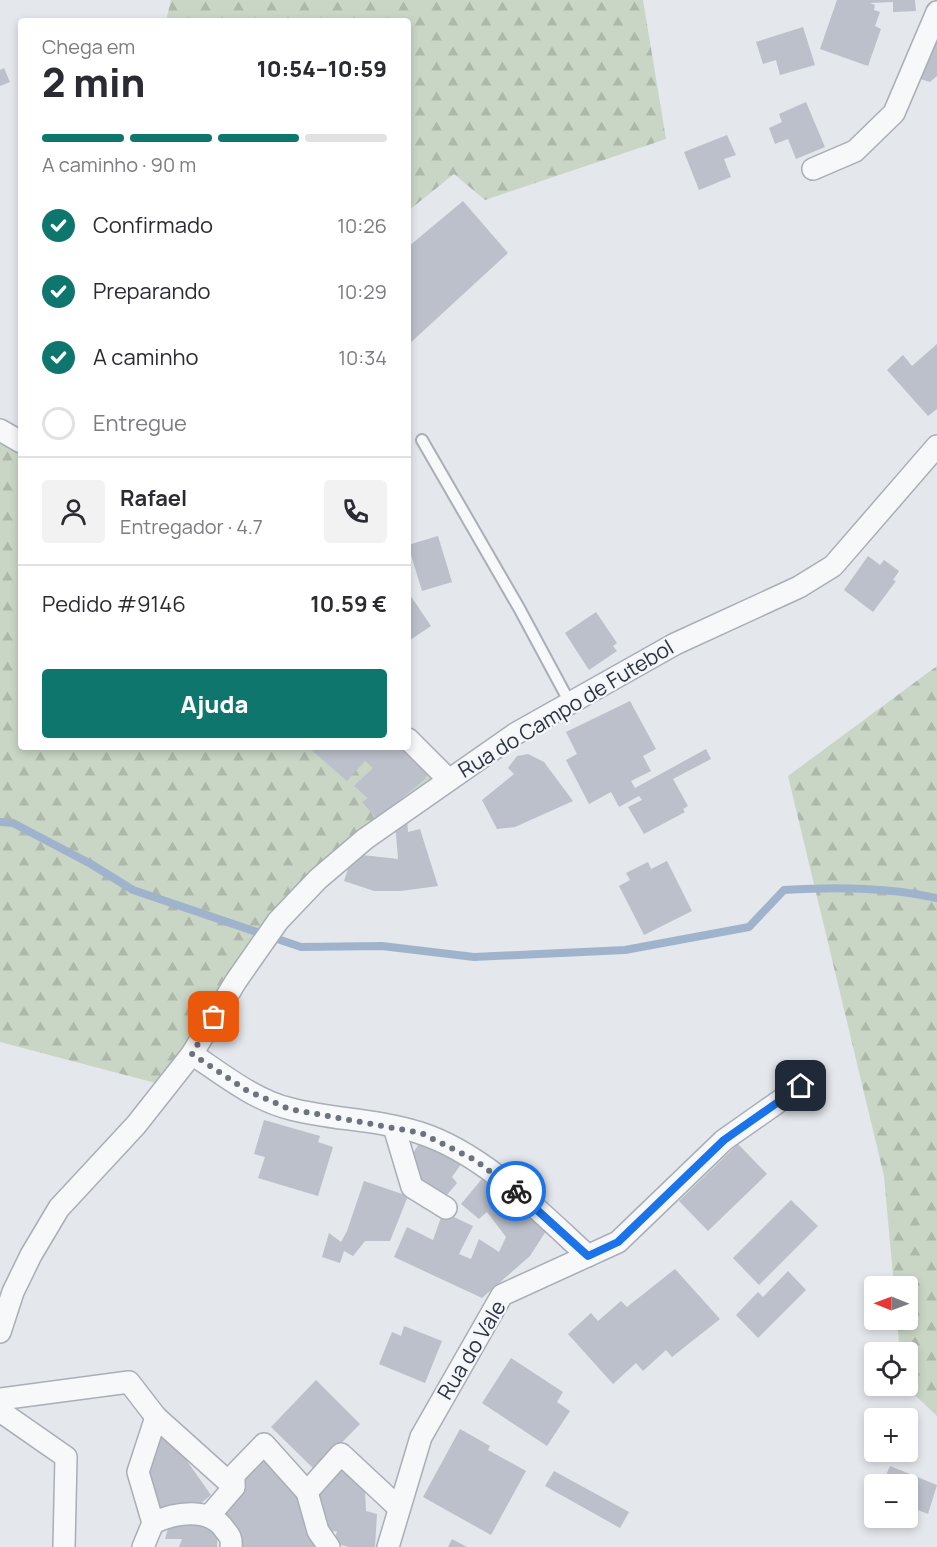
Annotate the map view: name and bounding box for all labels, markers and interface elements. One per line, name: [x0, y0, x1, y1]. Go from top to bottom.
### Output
text: Chega em: [42, 33, 135, 60]
text: 10:54–10:59: [257, 54, 387, 84]
text: 2 min: [42, 55, 145, 109]
text: A caminho · 90 m: [42, 151, 196, 178]
icon: check: [42, 209, 75, 242]
text: Confirmado: [93, 210, 213, 240]
text: 10:26: [337, 212, 387, 239]
icon: check: [42, 275, 75, 308]
text: Preparando: [93, 276, 211, 306]
text: 10:29: [337, 278, 387, 305]
icon: check: [42, 341, 75, 374]
text: A caminho: [93, 342, 199, 372]
text: 10:34: [338, 344, 387, 371]
text: Entregue: [93, 408, 187, 438]
button: person: [42, 480, 105, 543]
button: phone: [324, 480, 387, 543]
text: Rafael: [120, 483, 187, 513]
text: Entregador · 4.7: [120, 513, 263, 540]
text: Pedido #9146: [42, 589, 186, 619]
text: 10.59 €: [310, 589, 387, 619]
street label: Rua do Campo de Futebol: [453, 633, 678, 784]
button: Ajuda: [42, 669, 387, 738]
pin: [188, 991, 239, 1042]
icon: bag: [197, 1000, 230, 1033]
pin: [775, 1060, 826, 1111]
icon: home: [784, 1069, 817, 1102]
courier: [486, 1161, 546, 1221]
icon: bike: [500, 1175, 533, 1208]
north arrow: [864, 1276, 918, 1330]
map controls: [864, 1276, 918, 1528]
street label: Rua do Vale: [431, 1295, 512, 1404]
button: locate: [864, 1342, 918, 1396]
button: +: [864, 1408, 918, 1462]
button: −: [864, 1474, 918, 1528]

